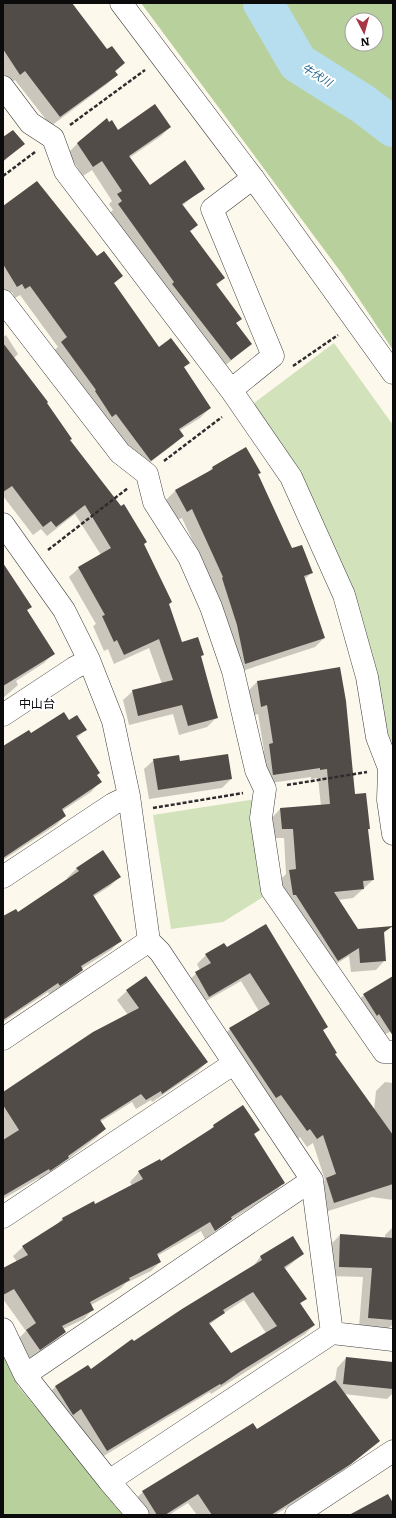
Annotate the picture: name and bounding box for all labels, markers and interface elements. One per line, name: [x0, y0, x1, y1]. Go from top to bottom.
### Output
north arrow: [344, 12, 384, 52]
text: N: [360, 35, 371, 51]
water label: 牛伏川: [299, 59, 337, 90]
district label: 中山台: [19, 694, 55, 712]

